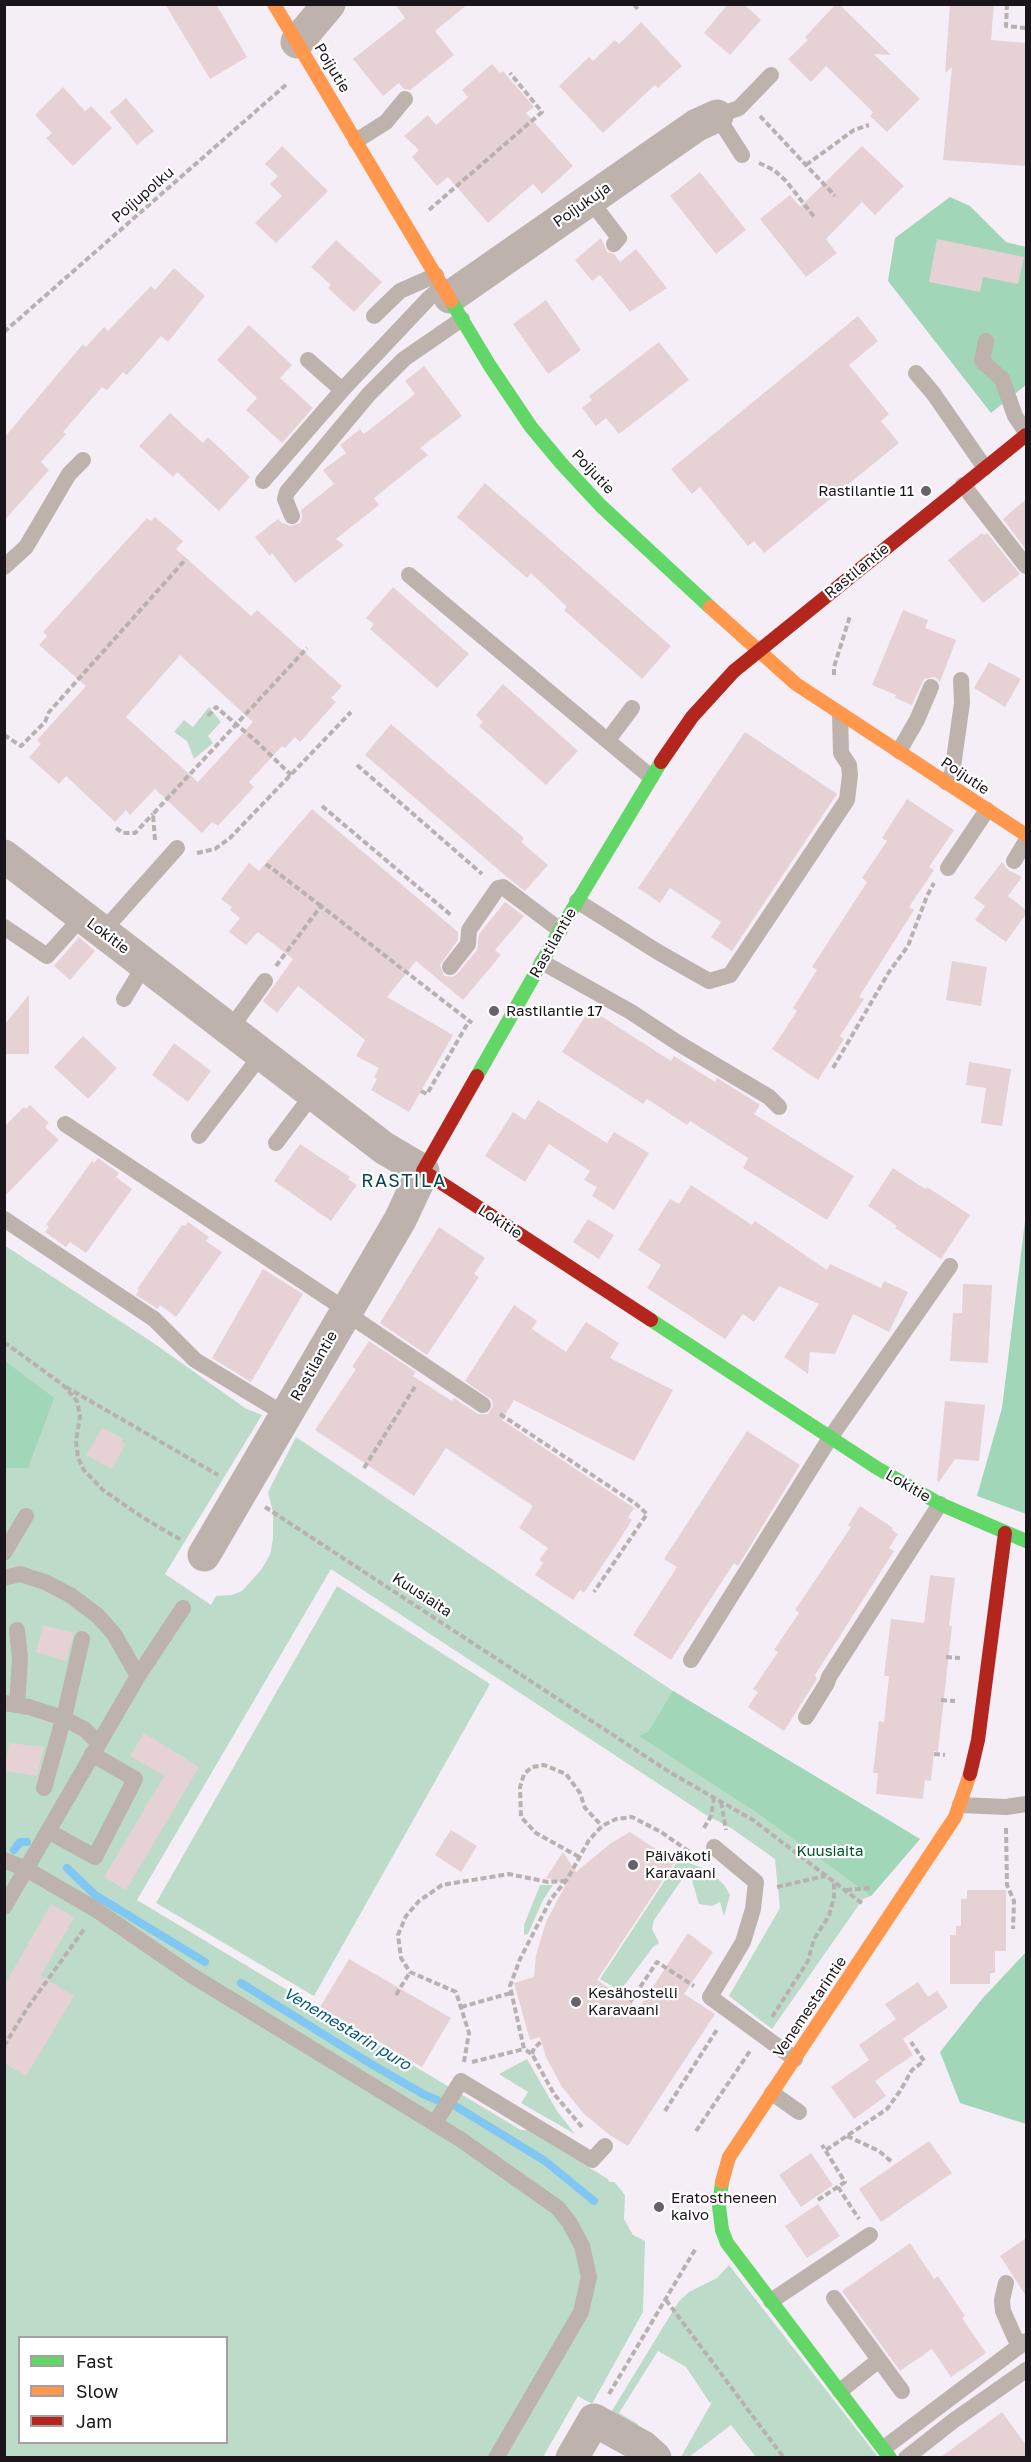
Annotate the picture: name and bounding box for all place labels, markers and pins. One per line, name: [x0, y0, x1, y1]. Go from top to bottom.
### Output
place label: Rastilantie 11: [818, 482, 914, 500]
marker: Rastilantie 11: [919, 484, 933, 498]
place label: Rastilantie 17: [506, 1002, 603, 1020]
marker: Rastilantie 17: [487, 1004, 501, 1018]
place label: Päiväkoti Karavaani: [645, 1847, 716, 1882]
marker: Päiväkoti Karavaani: [626, 1858, 640, 1872]
place label: Kesähostelli Karavaani: [588, 1984, 678, 2019]
marker: Kesähostelli Karavaani: [569, 1995, 583, 2009]
place label: Eratostheneen kaivo: [671, 2189, 777, 2224]
marker: Eratostheneen kaivo: [652, 2200, 666, 2214]

